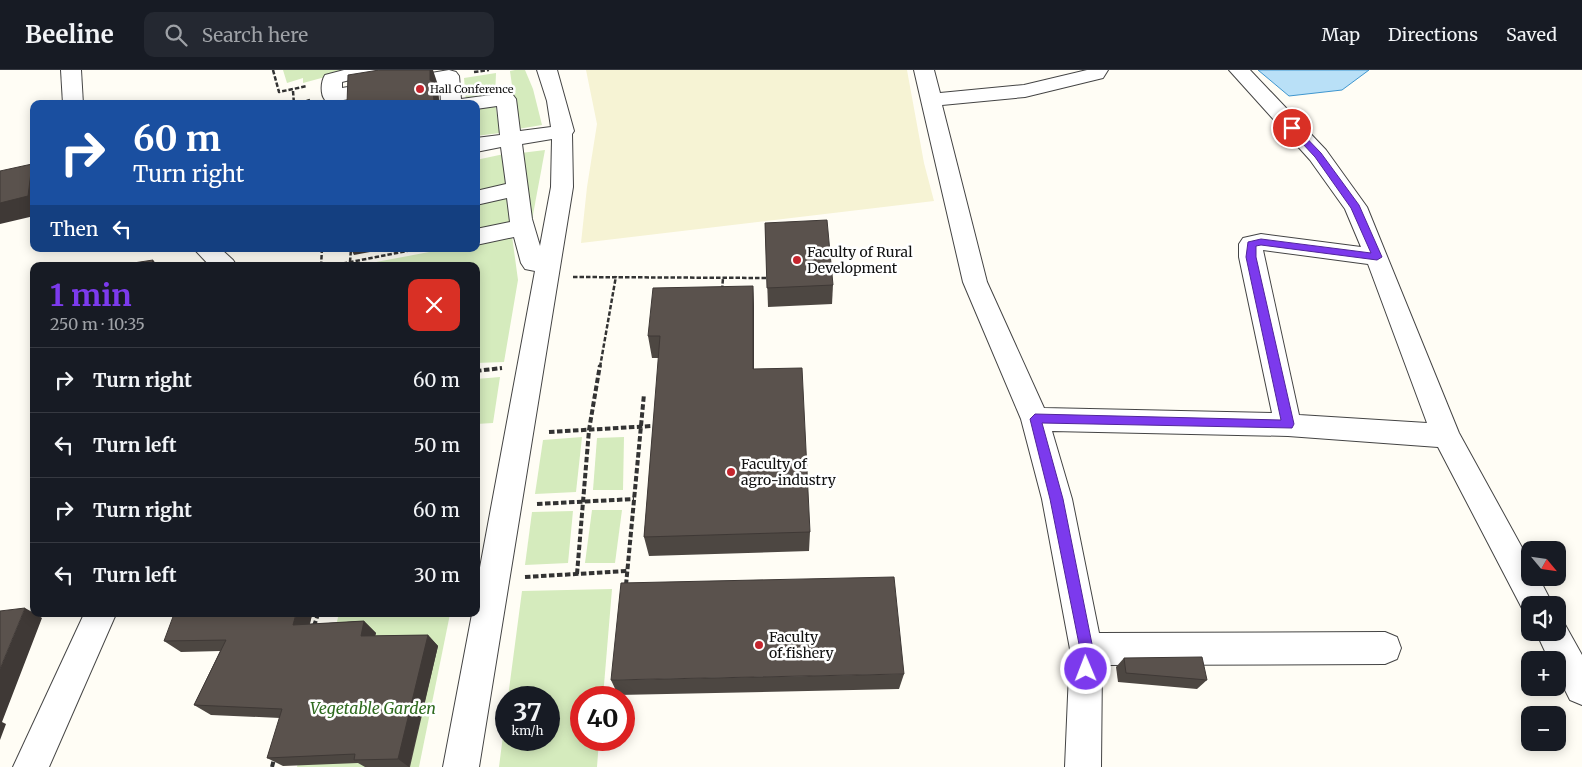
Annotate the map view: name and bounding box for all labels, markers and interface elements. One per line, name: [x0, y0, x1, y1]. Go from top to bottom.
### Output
search box: [144, 12, 494, 57]
text: Beeline: [25, 19, 114, 50]
icon: search: [162, 21, 190, 49]
text: Search here: [202, 23, 308, 47]
text: Map: [1322, 23, 1360, 46]
text: Directions: [1388, 23, 1478, 46]
text: Saved: [1506, 23, 1557, 46]
place label: Hall Conference: [430, 82, 514, 96]
marker: Hall Conference: [414, 83, 426, 95]
pin: [1271, 107, 1313, 149]
icon: arrive: [1278, 114, 1306, 142]
text: 60 m: [133, 117, 221, 161]
icon: right: [50, 120, 115, 185]
text: Turn right: [133, 160, 244, 188]
icon: left: [108, 215, 136, 243]
text: Then: [50, 217, 98, 241]
place label: Faculty of Rural Development: [807, 243, 913, 277]
marker: Faculty of Rural Development: [791, 254, 803, 266]
text: 1 min: [50, 276, 132, 314]
button: close: [408, 279, 460, 331]
text: 250 m · 10:35: [50, 314, 145, 334]
icon: right: [50, 366, 78, 394]
text: Turn right: [93, 368, 192, 392]
text: 60 m: [413, 368, 460, 392]
icon: left: [50, 431, 78, 459]
text: Turn left: [93, 433, 177, 457]
text: 50 m: [414, 433, 460, 457]
place label: Faculty of agro-industry: [741, 455, 837, 489]
marker: Faculty of agro-industry: [725, 466, 737, 478]
icon: right: [50, 496, 78, 524]
text: Turn right: [93, 498, 192, 522]
text: 60 m: [413, 498, 460, 522]
north arrow: [1521, 541, 1566, 586]
map controls: [1521, 541, 1566, 751]
icon: left: [50, 561, 78, 589]
text: Turn left: [93, 563, 177, 587]
text: 30 m: [414, 563, 460, 587]
button: sound: [1521, 596, 1566, 641]
place label: Faculty of fishery: [769, 628, 834, 662]
marker: Faculty of fishery: [753, 639, 765, 651]
position arrow: [1059, 642, 1111, 694]
button: +: [1521, 651, 1566, 696]
speed limit sign: 40: [570, 686, 635, 751]
text: 37: [513, 696, 542, 728]
park label: Vegetable Garden: [310, 698, 436, 718]
button: −: [1521, 706, 1566, 751]
text: km/h: [512, 723, 543, 738]

